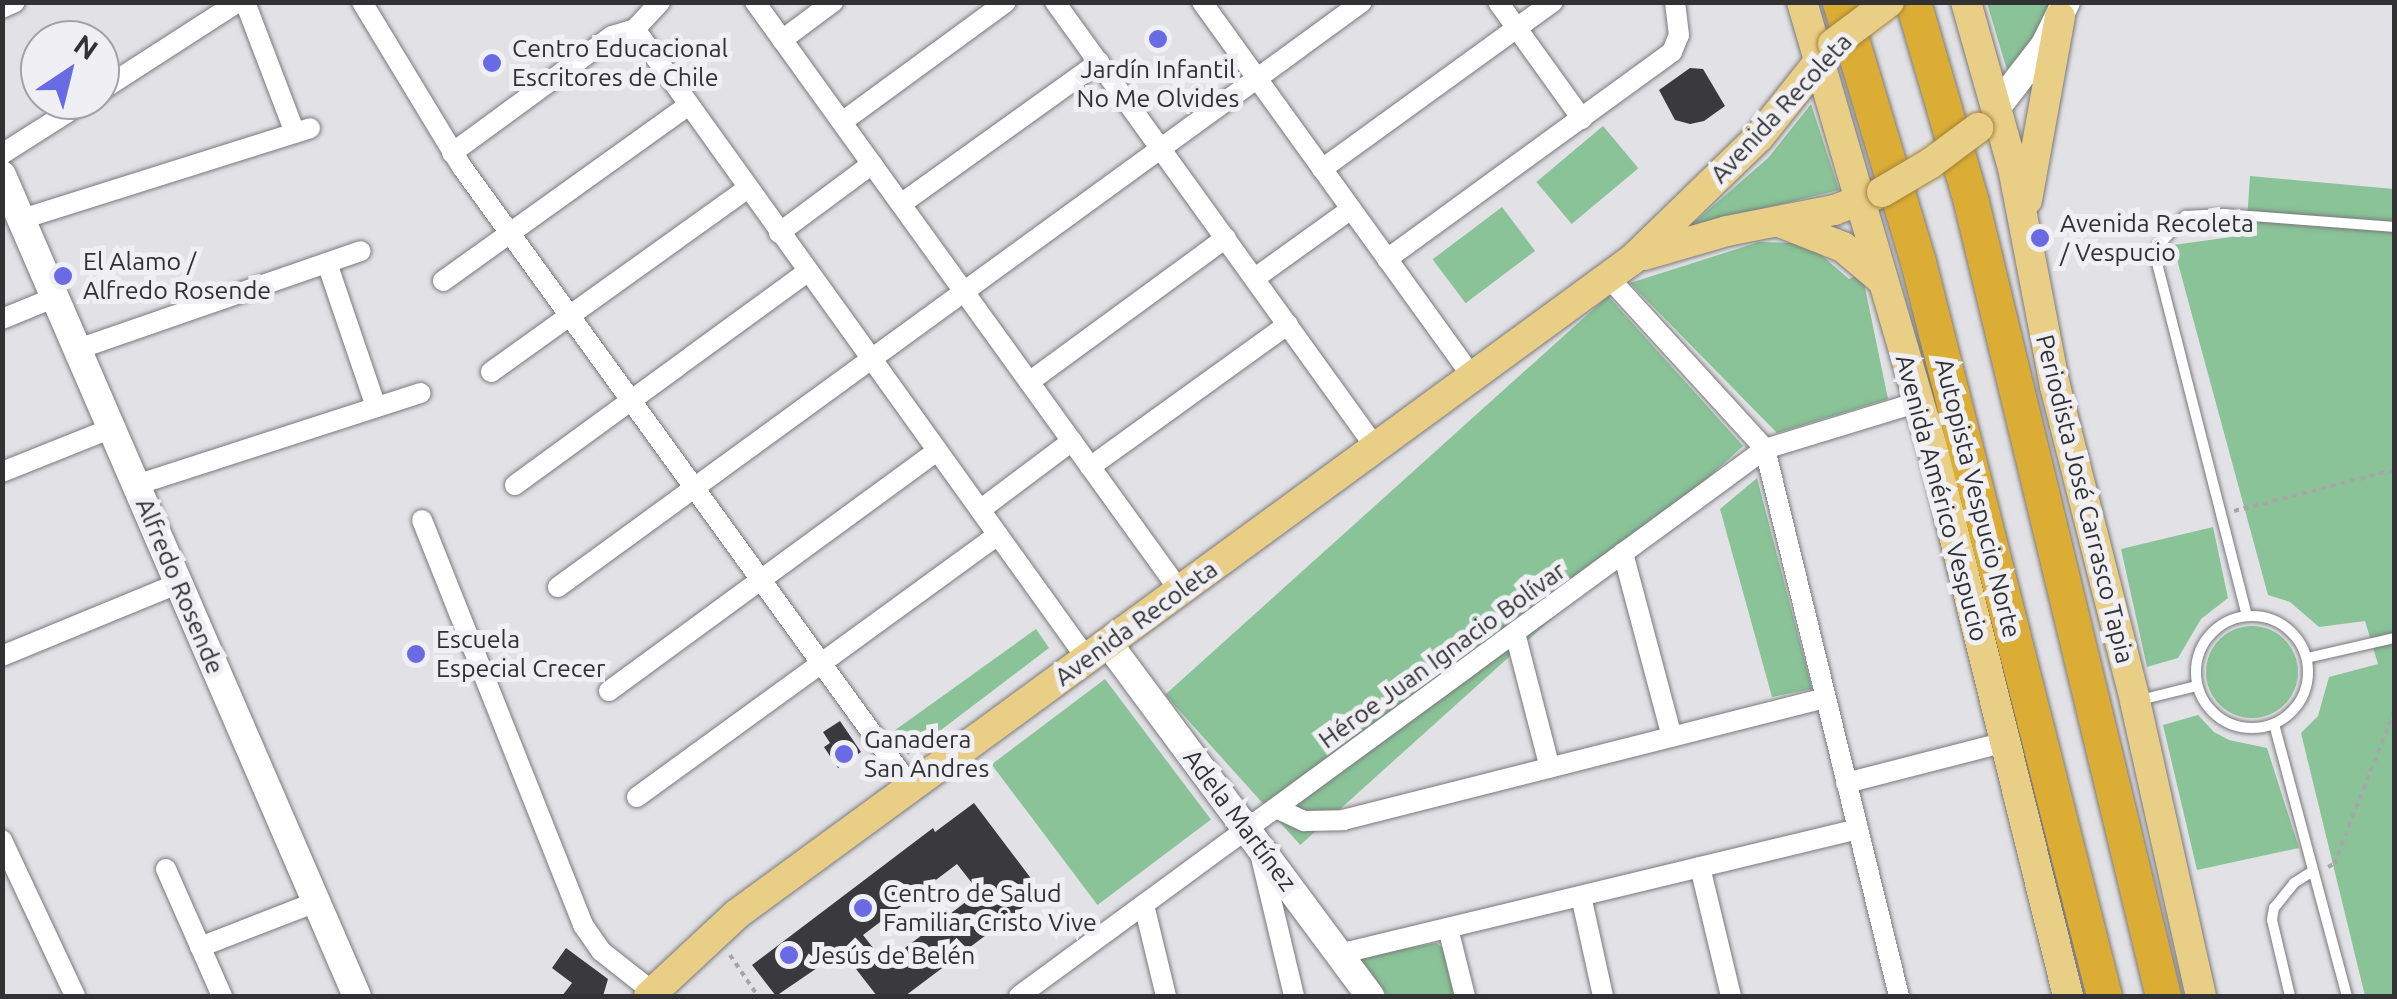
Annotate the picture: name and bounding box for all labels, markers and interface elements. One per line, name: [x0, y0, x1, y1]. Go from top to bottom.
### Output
north arrow: [20, 20, 120, 120]
street label: Avenida Recoleta: [1704, 27, 1858, 189]
text: N: [69, 28, 104, 65]
marker: Jardín Infantil No Me Olvides: [1147, 28, 1169, 50]
place label: Centro Educacional Escritores de Chile: [512, 34, 728, 93]
marker: Centro Educacional Escritores de Chile: [481, 52, 503, 74]
place label: Jardín Infantil No Me Olvides: [1077, 55, 1239, 114]
place label: Avenida Recoleta / Vespucio: [2060, 209, 2254, 268]
marker: Avenida Recoleta / Vespucio: [2029, 227, 2051, 249]
place label: El Alamo / Alfredo Rosende: [83, 247, 271, 306]
marker: El Alamo / Alfredo Rosende: [52, 265, 74, 287]
street label: Periodista José Carrasco Tapia: [2030, 332, 2140, 666]
street label: Avenida Américo Vespucio: [1889, 351, 1995, 645]
street label: Autopista Vespucio Norte: [1929, 355, 2027, 641]
street label: Alfredo Rosende: [129, 494, 231, 678]
street label: Avenida Recoleta: [1049, 554, 1223, 692]
street label: Héroe Juan Ignacio Bolívar: [1313, 555, 1571, 755]
place label: Escuela Especial Crecer: [436, 625, 606, 684]
marker: Escuela Especial Crecer: [405, 643, 427, 665]
place label: Ganadera San Andres: [864, 725, 989, 784]
marker: Ganadera San Andres: [833, 743, 855, 765]
street label: Adela Martínez: [1177, 743, 1303, 897]
place label: Centro de Salud Familiar Cristo Vive: [883, 879, 1097, 938]
marker: Centro de Salud Familiar Cristo Vive: [852, 897, 874, 919]
place label: Jesús de Belén: [809, 940, 975, 970]
marker: Jesús de Belén: [778, 944, 800, 966]

